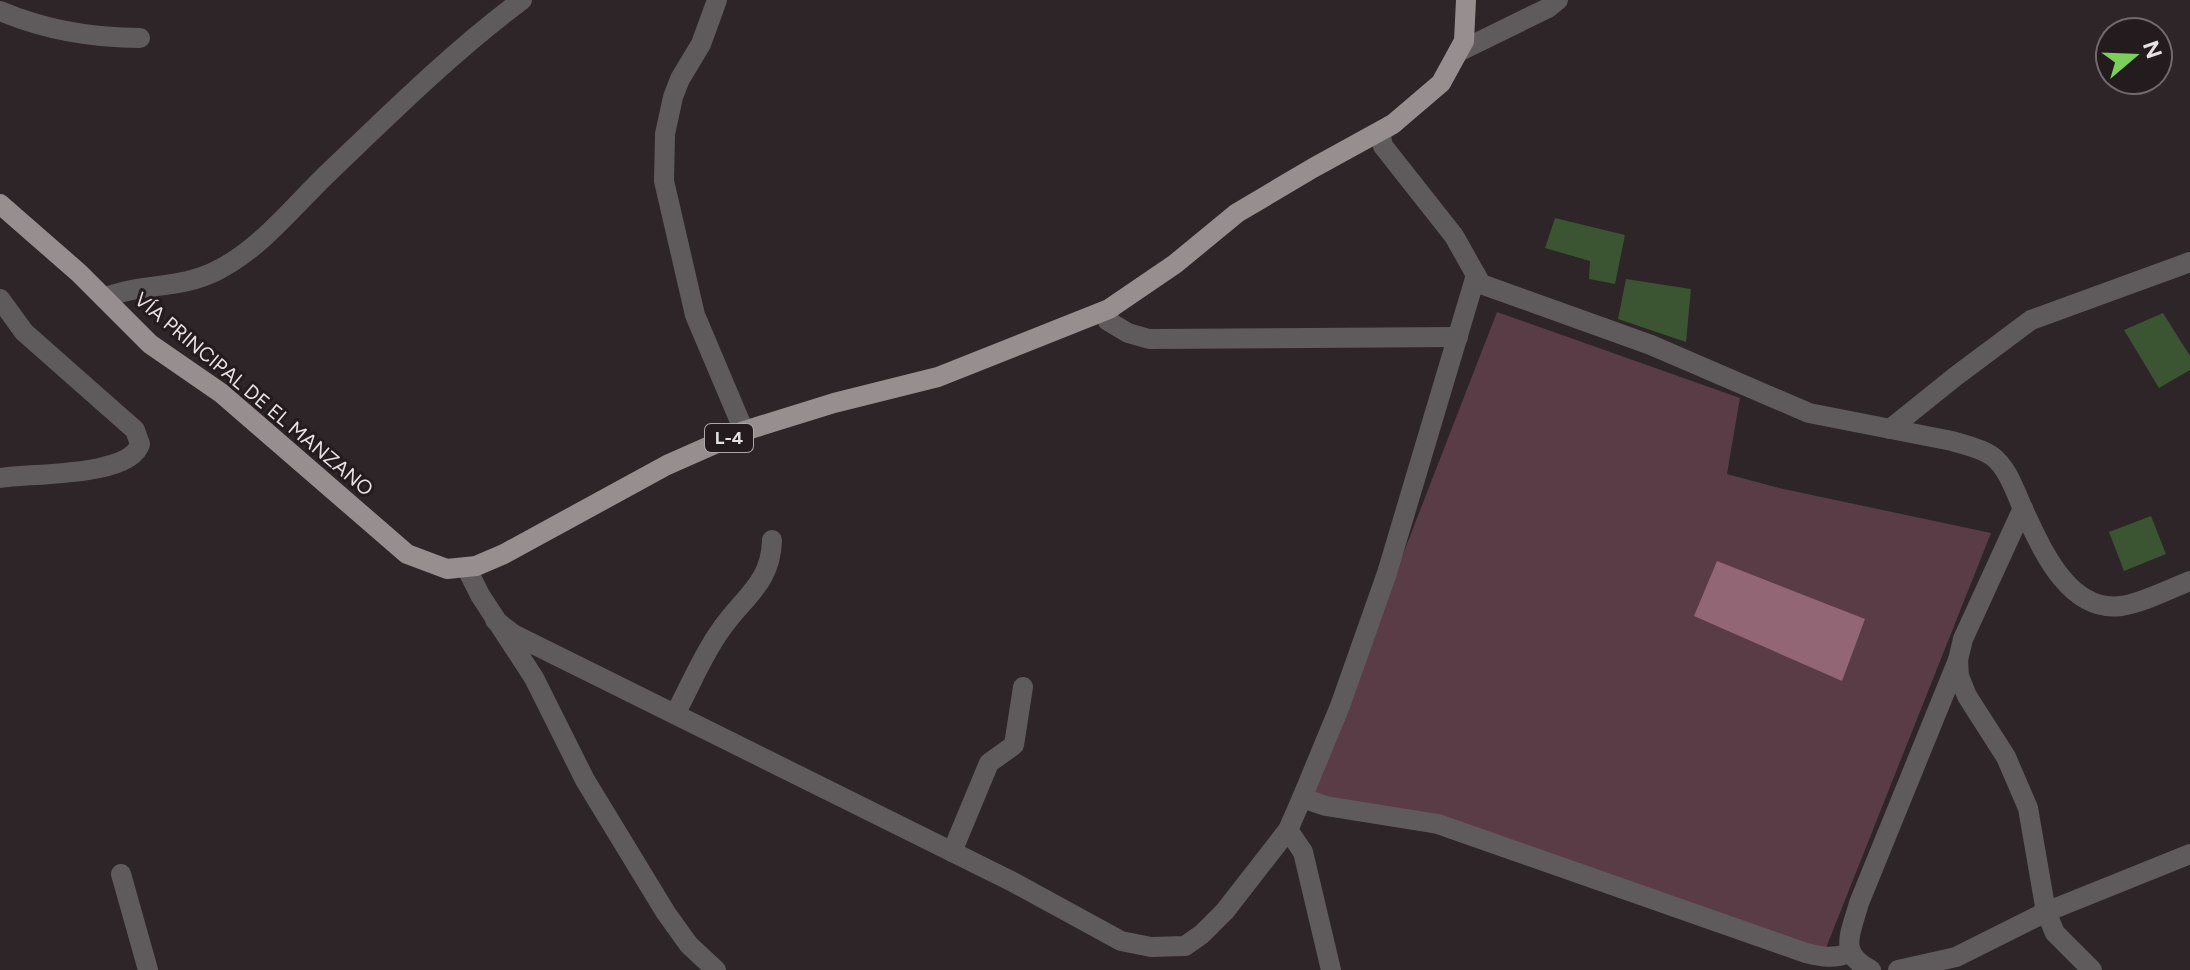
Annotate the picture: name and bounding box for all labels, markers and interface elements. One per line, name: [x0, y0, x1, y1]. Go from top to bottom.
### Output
north arrow: [2094, 16, 2174, 96]
text: N: [2137, 37, 2168, 62]
street label: VÍA PRINCIPAL DE EL MANZANO: [130, 287, 378, 501]
road number: L-4: [705, 424, 753, 452]

